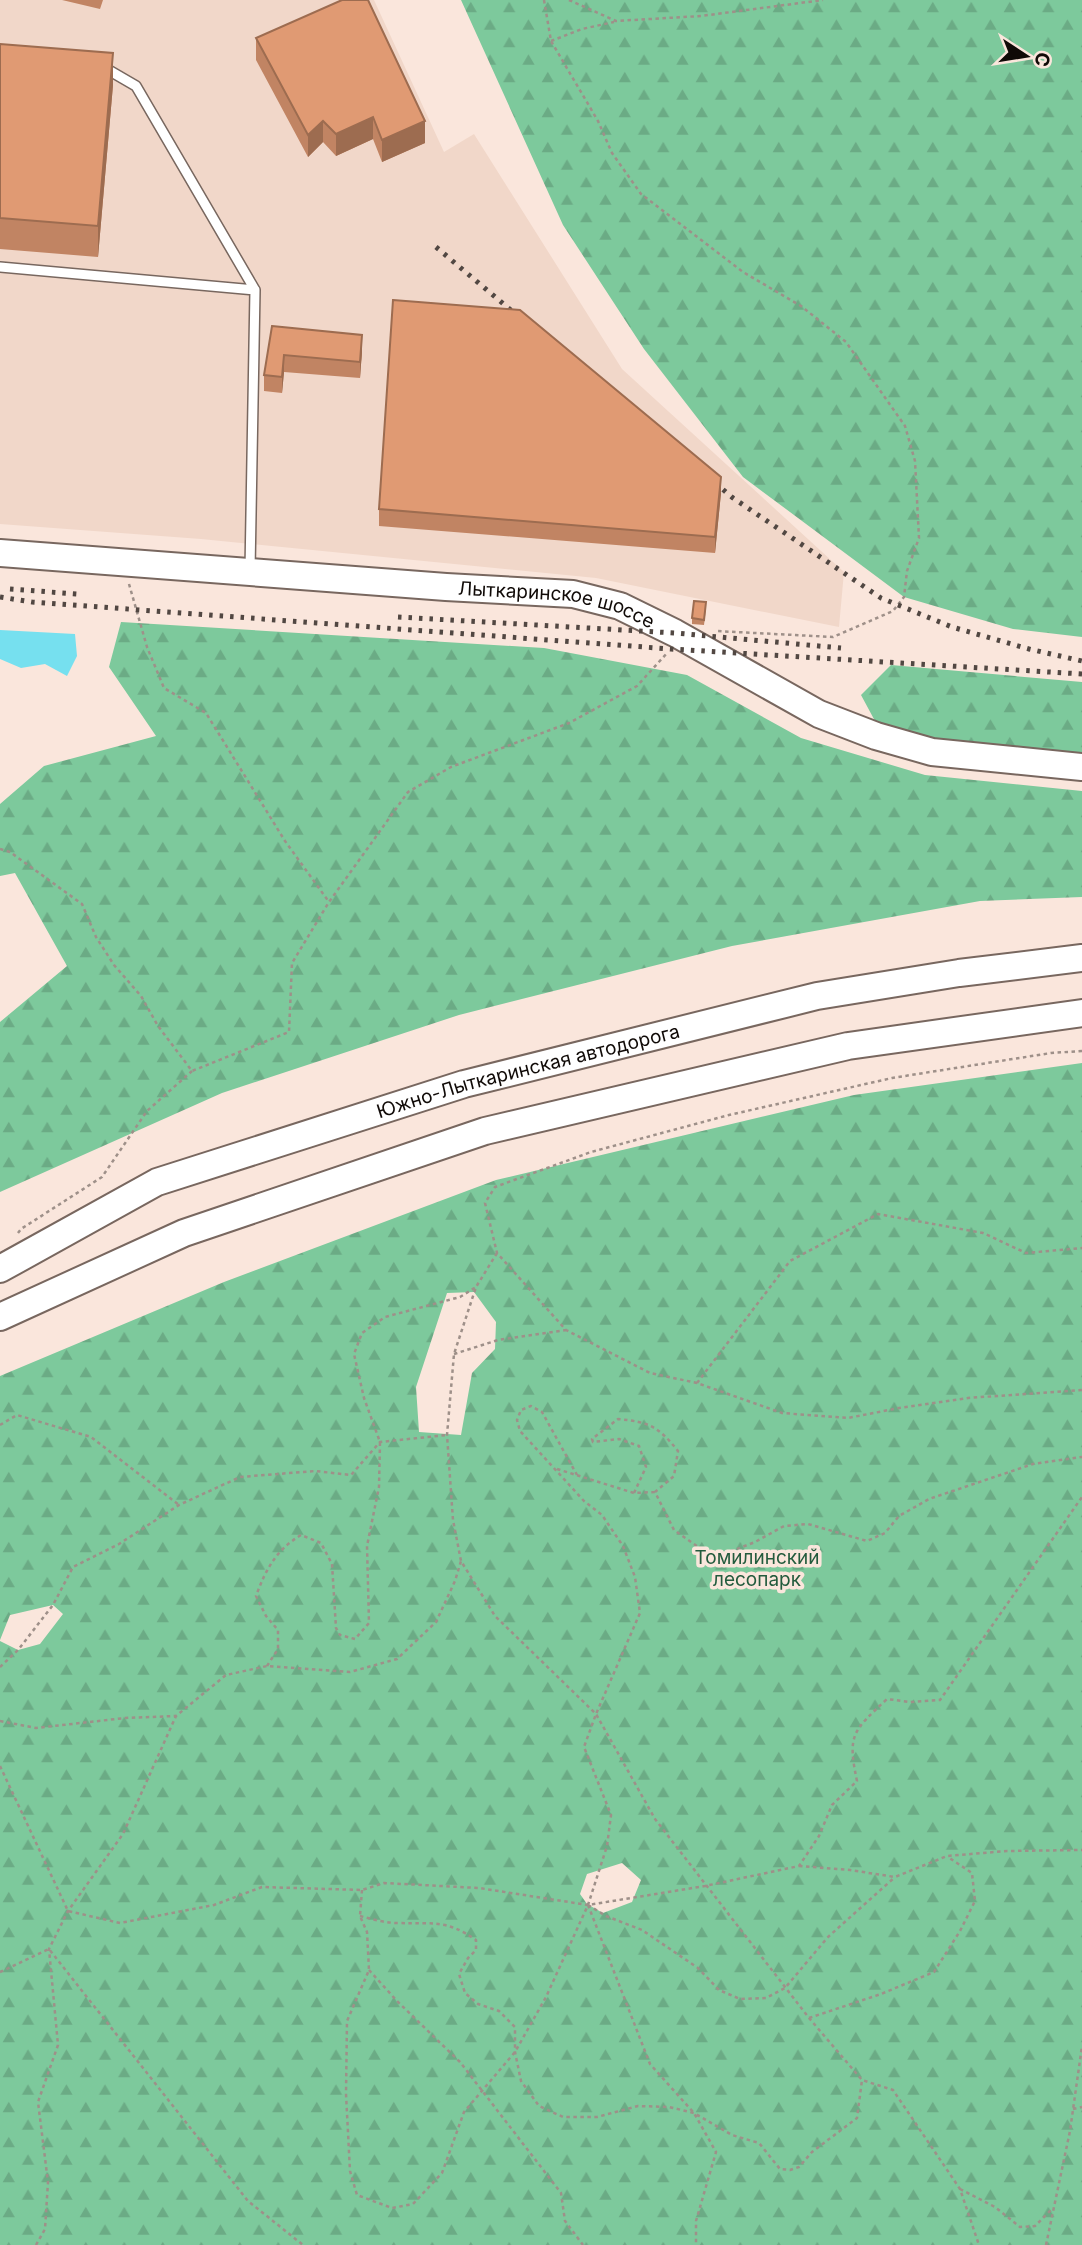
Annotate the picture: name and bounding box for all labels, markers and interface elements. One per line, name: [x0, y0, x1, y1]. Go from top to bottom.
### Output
north arrow: [991, 21, 1061, 91]
text: С: [1029, 50, 1055, 69]
street label: Лыткаринское шоссе: [458, 576, 659, 633]
street label: Южно-Лыткаринская автодорога: [374, 1019, 682, 1123]
park label: Томилинский лесопарк: [694, 1546, 820, 1591]

